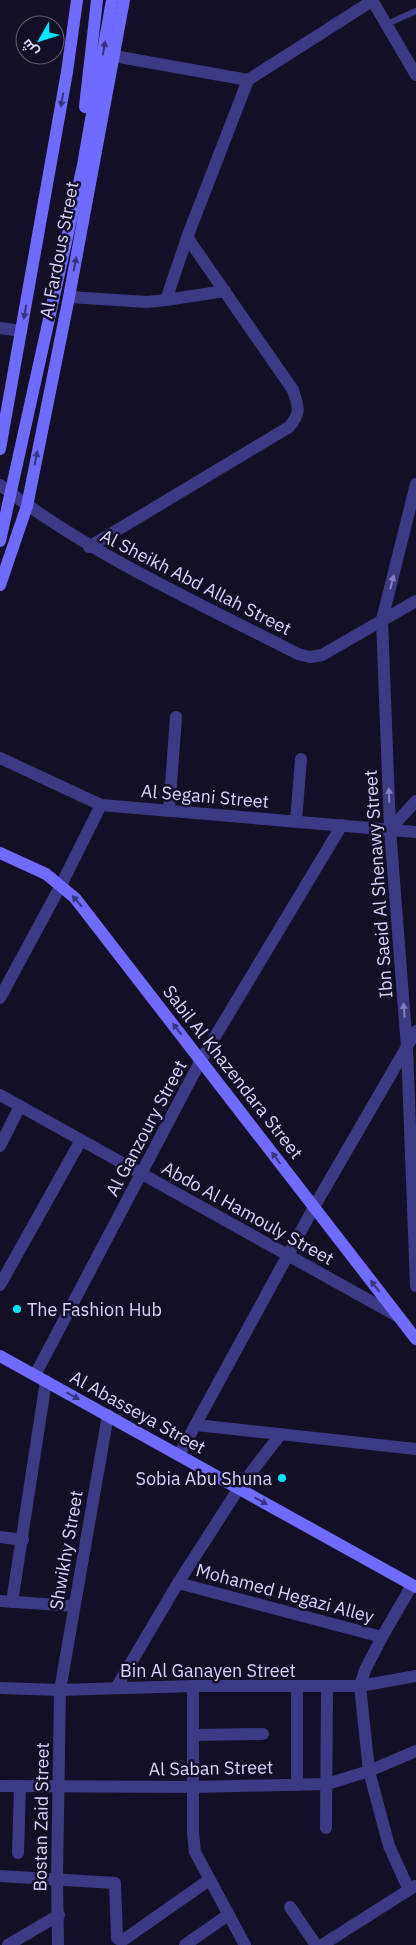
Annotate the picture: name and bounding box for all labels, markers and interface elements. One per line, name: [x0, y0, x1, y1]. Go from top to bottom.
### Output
north arrow: [15, 15, 65, 65]
text: ش: [17, 36, 43, 61]
one-way arrow: [100, 40, 108, 56]
one-way arrow: [57, 93, 65, 109]
street label: Al Fardous Street: [34, 179, 84, 321]
one-way arrow: [71, 256, 79, 272]
one-way arrow: [20, 304, 28, 320]
one-way arrow: [33, 449, 41, 465]
street label: Al Sheikh Abd Allah Street: [97, 524, 295, 640]
one-way arrow: [388, 574, 396, 589]
street label: Ibn Saeid Al Shenawy Street: [359, 769, 397, 999]
street label: Al Segani Street: [140, 779, 270, 813]
one-way arrow: [384, 787, 392, 803]
one-way arrow: [71, 895, 83, 907]
street label: Sabil Al Khazendara Street: [158, 981, 308, 1163]
one-way arrow: [400, 1001, 408, 1017]
one-way arrow: [172, 1023, 183, 1036]
street label: Al Ganzoury Street: [100, 1056, 192, 1200]
one-way arrow: [271, 1152, 282, 1165]
street label: Abdo Al Hamouly Street: [158, 1156, 338, 1270]
one-way arrow: [370, 1280, 381, 1293]
place label: The Fashion Hub: [27, 1298, 162, 1321]
marker: The Fashion Hub: [11, 1303, 23, 1315]
street label: Al Abasseya Street: [66, 1365, 210, 1459]
one-way arrow: [66, 1392, 81, 1400]
place label: Sobia Abu Shuna: [135, 1467, 272, 1490]
marker: Sobia Abu Shuna: [276, 1472, 288, 1484]
street label: Shwikhy Street: [44, 1488, 88, 1612]
one-way arrow: [254, 1496, 268, 1505]
street label: Mohamed Hegazi Alley: [193, 1558, 377, 1628]
street label: Bin Al Ganayen Street: [120, 1659, 296, 1682]
street label: Bostan Zaid Street: [28, 1742, 54, 1892]
street label: Al Saban Street: [148, 1755, 274, 1781]

